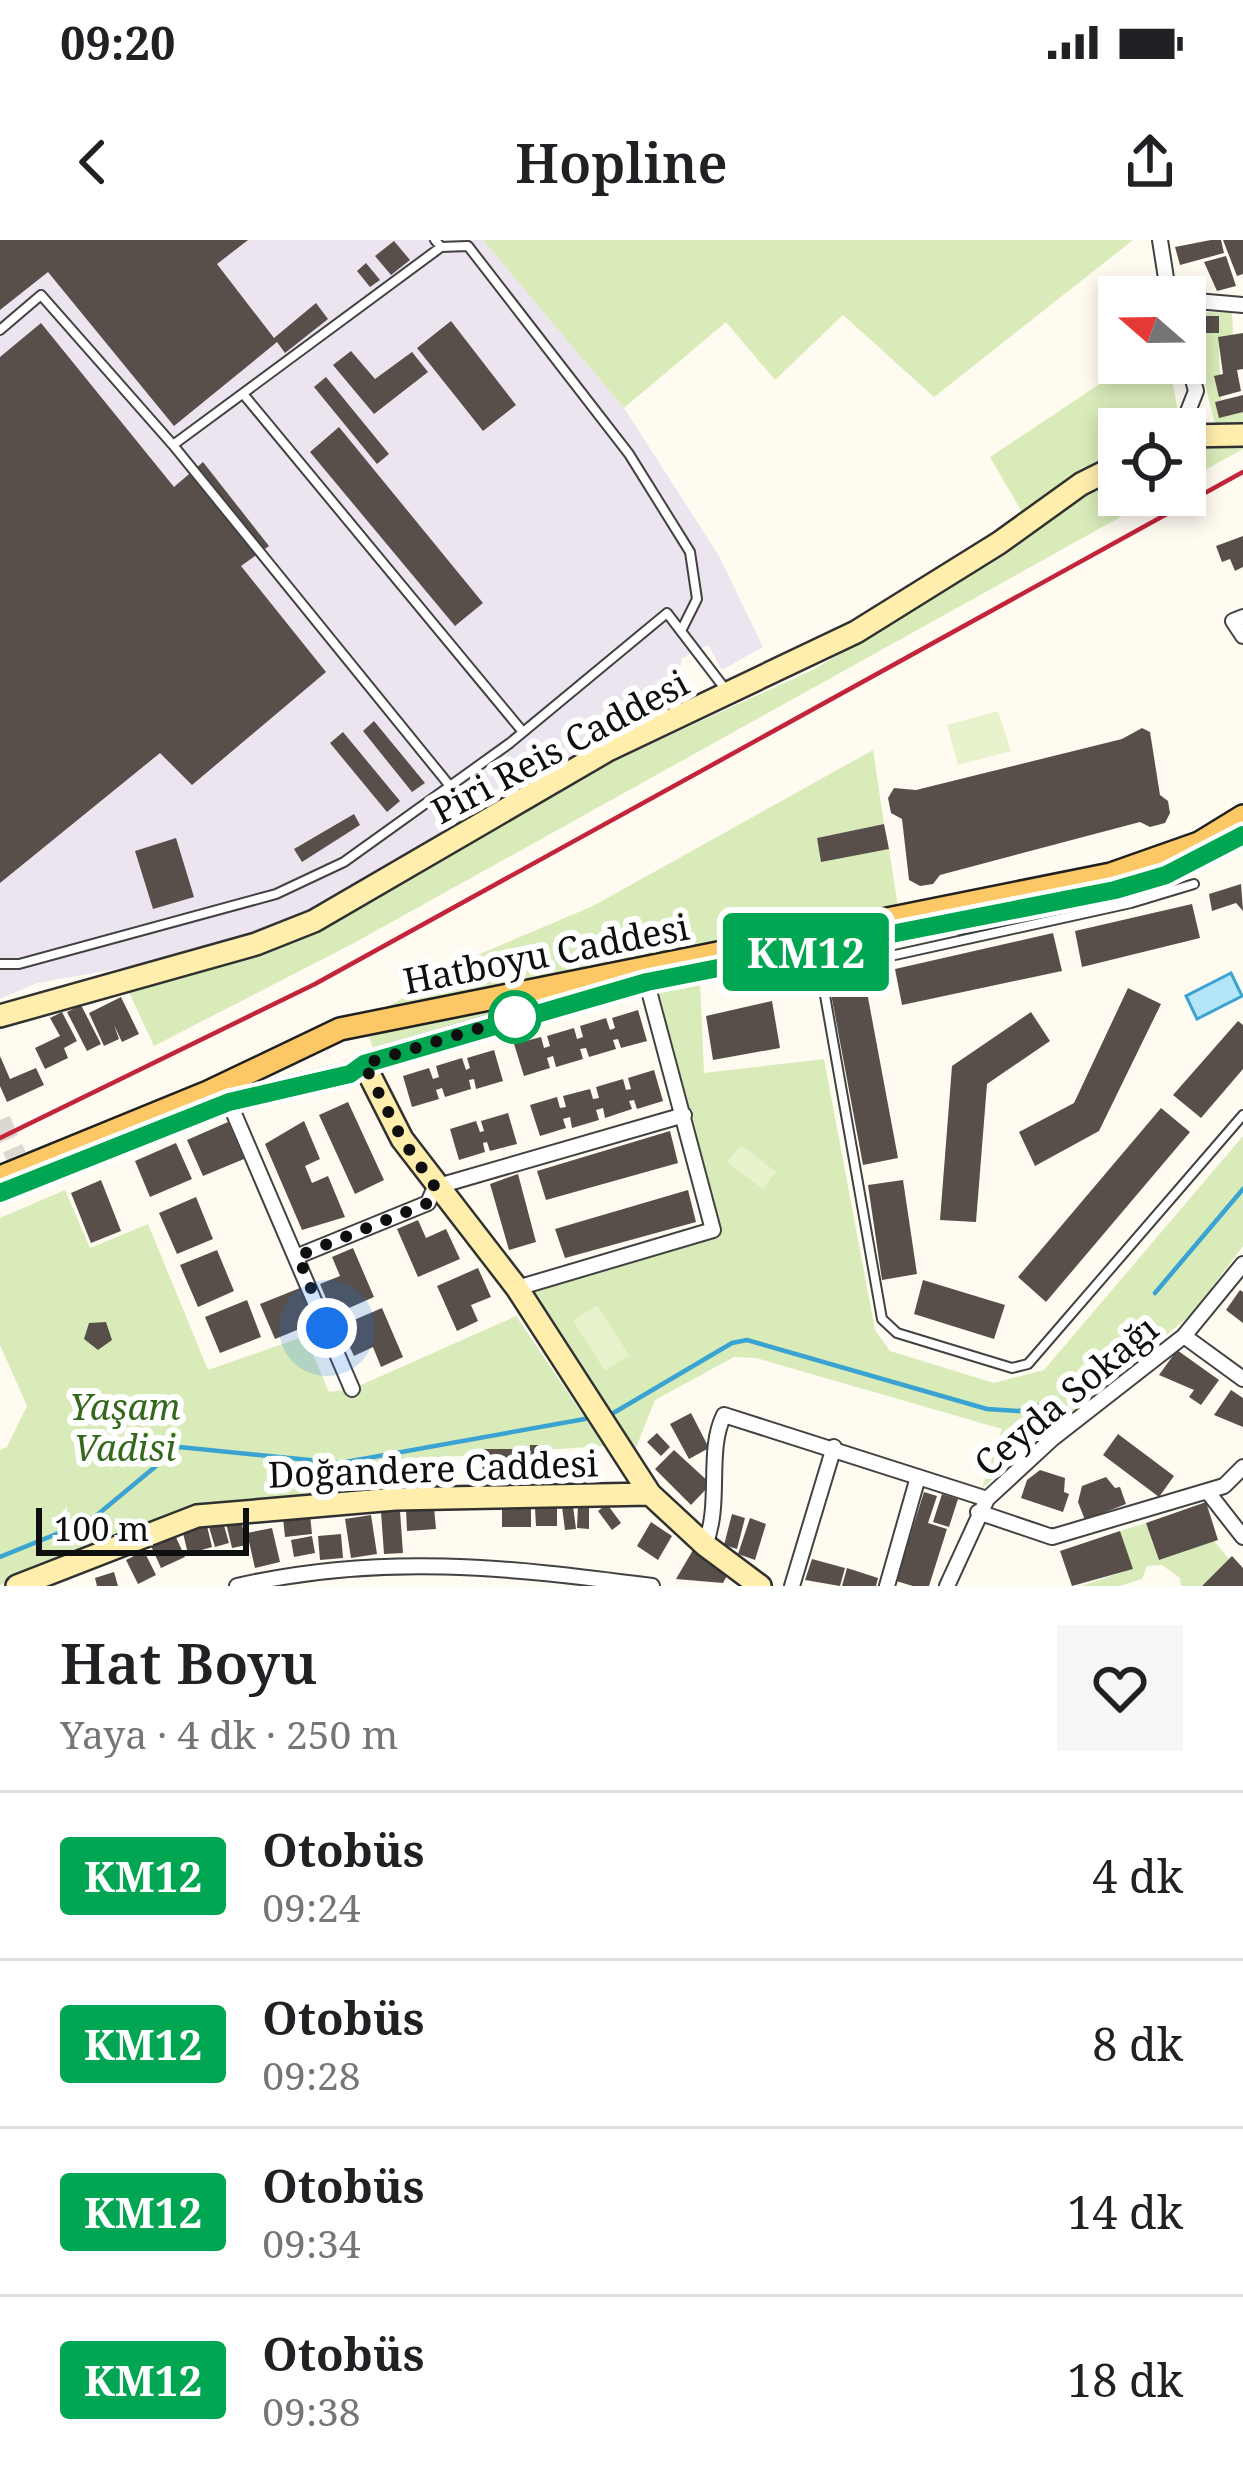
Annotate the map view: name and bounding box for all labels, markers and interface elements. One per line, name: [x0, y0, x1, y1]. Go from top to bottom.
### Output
text: 09:20: [60, 12, 175, 73]
text: Hopline: [515, 125, 728, 199]
icon: back: [60, 129, 126, 195]
icon: share: [1117, 129, 1183, 195]
north arrow: [1098, 276, 1206, 384]
map controls: [1098, 276, 1206, 516]
button: locate: [1098, 408, 1206, 516]
street label: Piri Reis Caddesi: [423, 658, 697, 835]
street label: Hatboyu Caddesi: [399, 902, 693, 1005]
line badge: KM12: [722, 913, 890, 991]
text: KM12: [747, 923, 865, 980]
unlabelled marker: [490, 992, 540, 1042]
your location: [297, 1298, 357, 1358]
street label: Ceyda Sokağı: [963, 1304, 1168, 1487]
park label: Yaşam Vadisi: [70, 1382, 181, 1472]
street label: Doğandere Caddesi: [267, 1438, 599, 1499]
scale bar: [36, 1502, 249, 1555]
text: 100 m: [54, 1506, 149, 1551]
text: Hat Boyu: [60, 1623, 317, 1701]
button: heart: [1057, 1625, 1183, 1751]
text: Yaya · 4 dk · 250 m: [60, 1707, 398, 1760]
text: Otobüs: [262, 1819, 424, 1880]
text: 4 dk: [1092, 1845, 1183, 1906]
text: KM12: [84, 1847, 202, 1904]
text: 09:24: [262, 1880, 361, 1933]
text: Otobüs: [262, 1987, 424, 2048]
text: 8 dk: [1092, 2013, 1183, 2074]
text: KM12: [84, 2015, 202, 2072]
text: 09:28: [262, 2048, 361, 2101]
text: Otobüs: [262, 2155, 424, 2216]
text: 14 dk: [1067, 2181, 1183, 2242]
text: KM12: [84, 2183, 202, 2240]
text: 09:34: [262, 2216, 361, 2269]
text: Otobüs: [262, 2323, 424, 2384]
text: 18 dk: [1067, 2349, 1183, 2410]
text: KM12: [84, 2351, 202, 2408]
text: 09:38: [262, 2384, 361, 2437]

